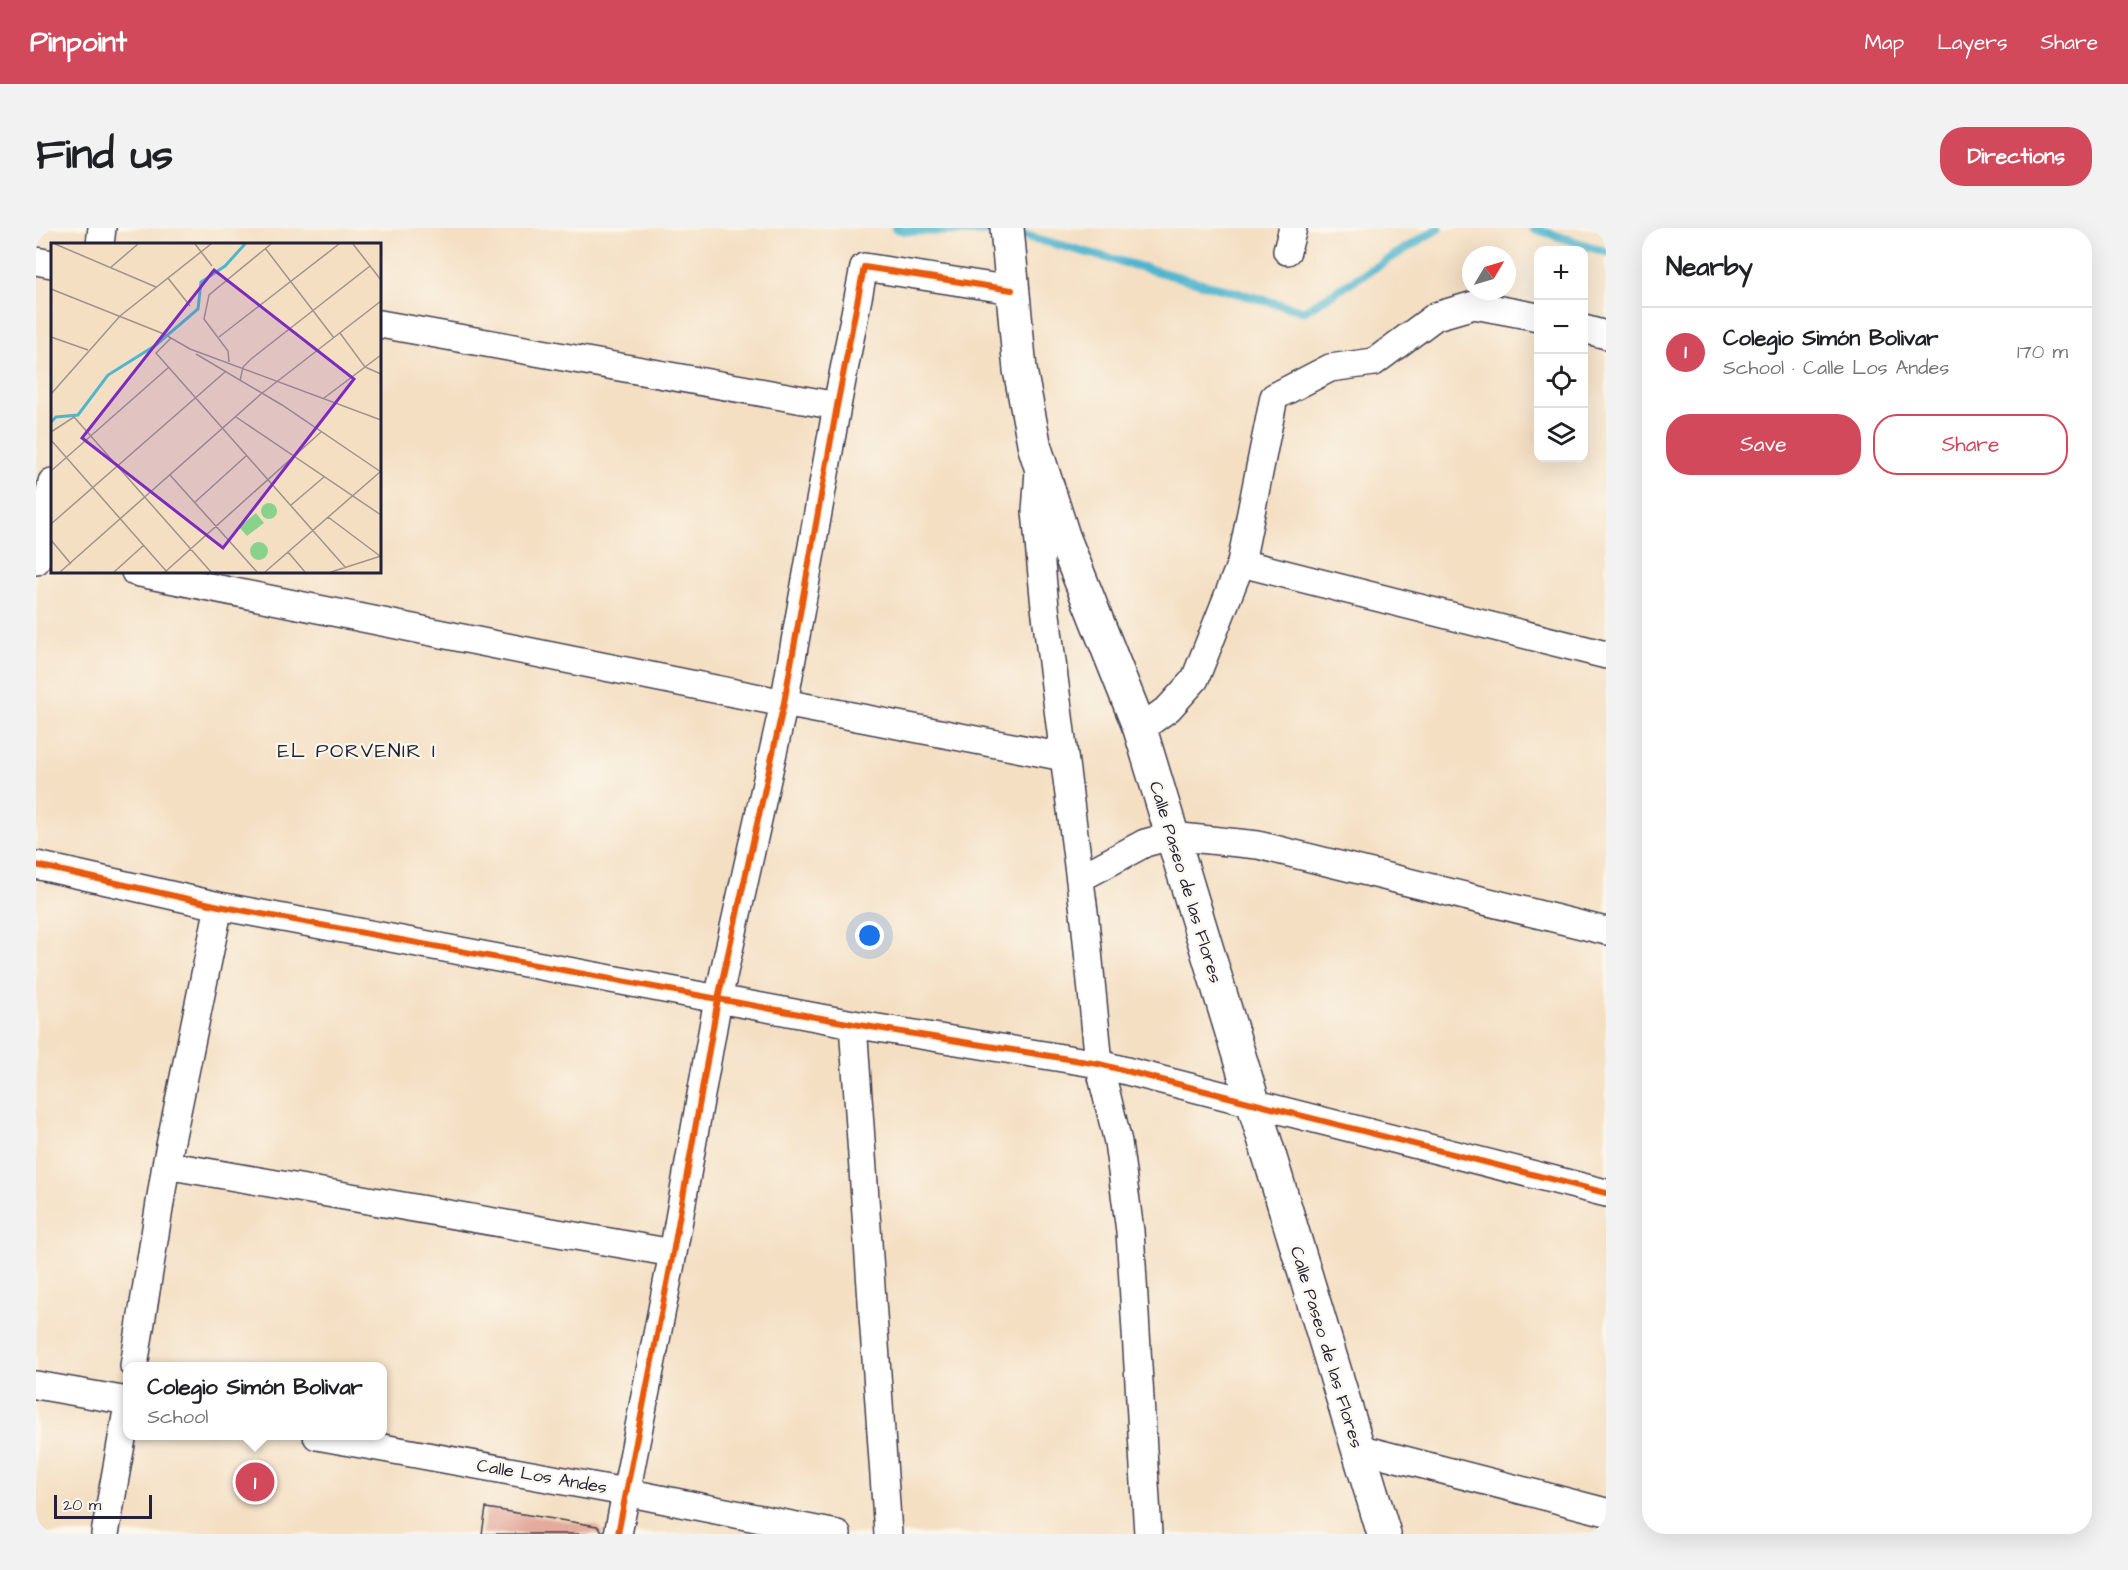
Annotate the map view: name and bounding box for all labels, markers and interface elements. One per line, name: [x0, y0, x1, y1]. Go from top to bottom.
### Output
text: Pinpoint: [30, 23, 127, 62]
text: Map: [1864, 28, 1904, 57]
text: Layers: [1937, 28, 2007, 57]
text: Share: [2040, 28, 2098, 57]
text: Find us: [36, 127, 173, 185]
button: Directions: [1940, 127, 2092, 186]
inset map: [51, 243, 381, 573]
north arrow: [1462, 246, 1516, 300]
map controls: [1534, 246, 1588, 462]
button: +: [1534, 246, 1588, 300]
text: Nearby: [1666, 249, 1753, 285]
button: −: [1534, 300, 1588, 354]
text: Colegio Simón Bolivar: [1723, 323, 1939, 354]
text: 1: [1684, 338, 1687, 366]
text: 170 m: [2017, 338, 2068, 366]
button: locate: [1534, 354, 1588, 408]
text: School · Calle Los Andes: [1723, 354, 1949, 382]
button: layers: [1534, 408, 1588, 462]
button: Save: [1666, 414, 1861, 475]
button: Share: [1873, 414, 2068, 475]
district label: EL PORVENIR I: [278, 737, 436, 765]
street label: Calle Paseo de las Flores: [1143, 778, 1228, 986]
your location: [855, 921, 884, 950]
street label: Calle Paseo de las Flores: [1284, 1243, 1369, 1451]
popup: [123, 1362, 387, 1440]
text: Colegio Simón Bolivar: [147, 1372, 363, 1403]
text: School: [147, 1403, 208, 1431]
street label: Calle Los Andes: [475, 1453, 609, 1500]
pin: 1: [236, 1460, 274, 1504]
scale bar: [54, 1492, 152, 1520]
text: 20 m: [63, 1494, 101, 1516]

